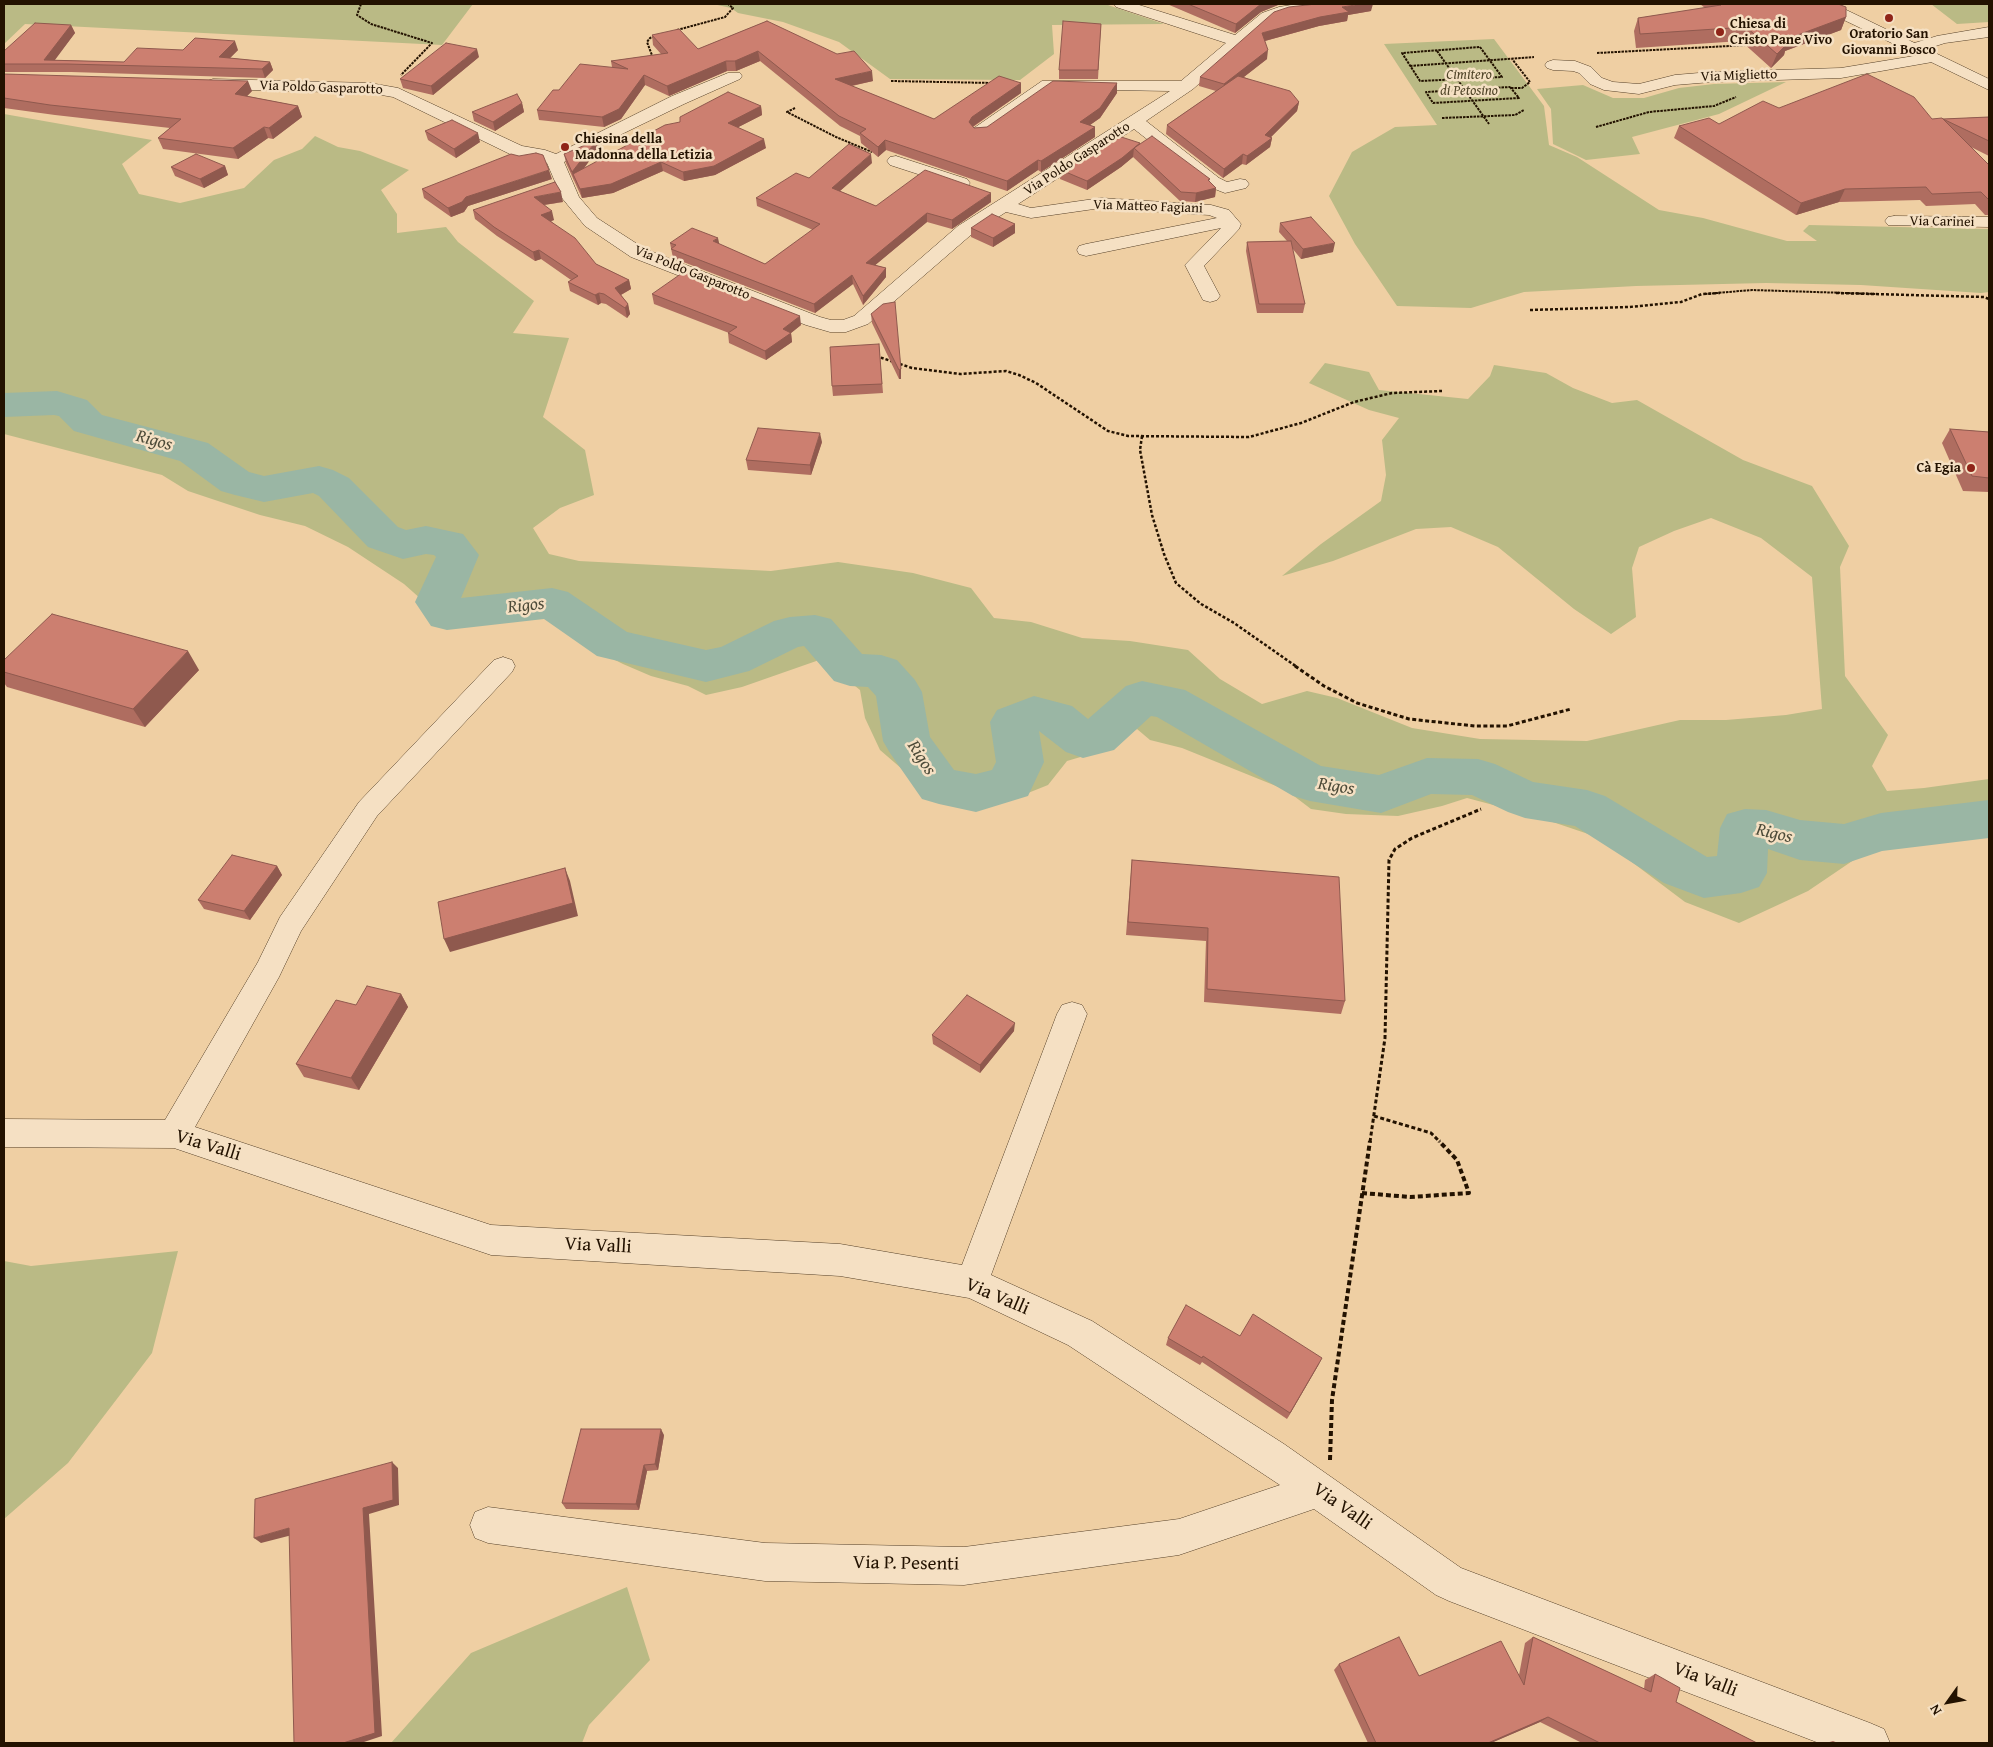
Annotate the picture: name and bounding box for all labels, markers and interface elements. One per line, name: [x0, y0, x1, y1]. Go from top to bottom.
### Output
marker: Oratorio San Giovanni Bosco: [1883, 12, 1895, 24]
place label: Chiesa di Cristo Pane Vivo: [1730, 16, 1832, 48]
marker: Chiesa di Cristo Pane Vivo: [1714, 26, 1726, 38]
place label: Oratorio San Giovanni Bosco: [1842, 26, 1936, 58]
street label: Via Miglietto: [1700, 66, 1778, 86]
park label: Cimitero di Petosino: [1440, 67, 1498, 100]
street label: Via Poldo Gasparotto: [259, 77, 383, 99]
street label: Via Poldo Gasparotto: [1021, 118, 1133, 200]
place label: Chiesina della Madonna della Letizia: [575, 131, 712, 164]
marker: Chiesina della Madonna della Letizia: [559, 141, 571, 153]
street label: Via Matteo Fagiani: [1093, 197, 1203, 217]
street label: Via Carinei: [1909, 213, 1975, 231]
street label: Via Poldo Gasparotto: [632, 242, 752, 304]
water label: Rigos: [134, 426, 174, 456]
place label: Cà Egia: [1916, 460, 1961, 476]
marker: Cà Egia: [1965, 462, 1977, 474]
water label: Rigos: [507, 593, 545, 619]
water label: Rigos: [902, 737, 940, 779]
water label: Rigos: [1316, 773, 1356, 801]
water label: Rigos: [1754, 819, 1794, 849]
street label: Via Valli: [173, 1125, 243, 1167]
street label: Via Valli: [564, 1233, 632, 1259]
street label: Via Valli: [962, 1273, 1032, 1321]
street label: Via Valli: [1308, 1478, 1376, 1536]
street label: Via P. Pesenti: [853, 1552, 959, 1576]
street label: Via Valli: [1670, 1657, 1740, 1703]
north arrow: [1923, 1677, 1973, 1727]
text: N: [1924, 1701, 1946, 1719]

